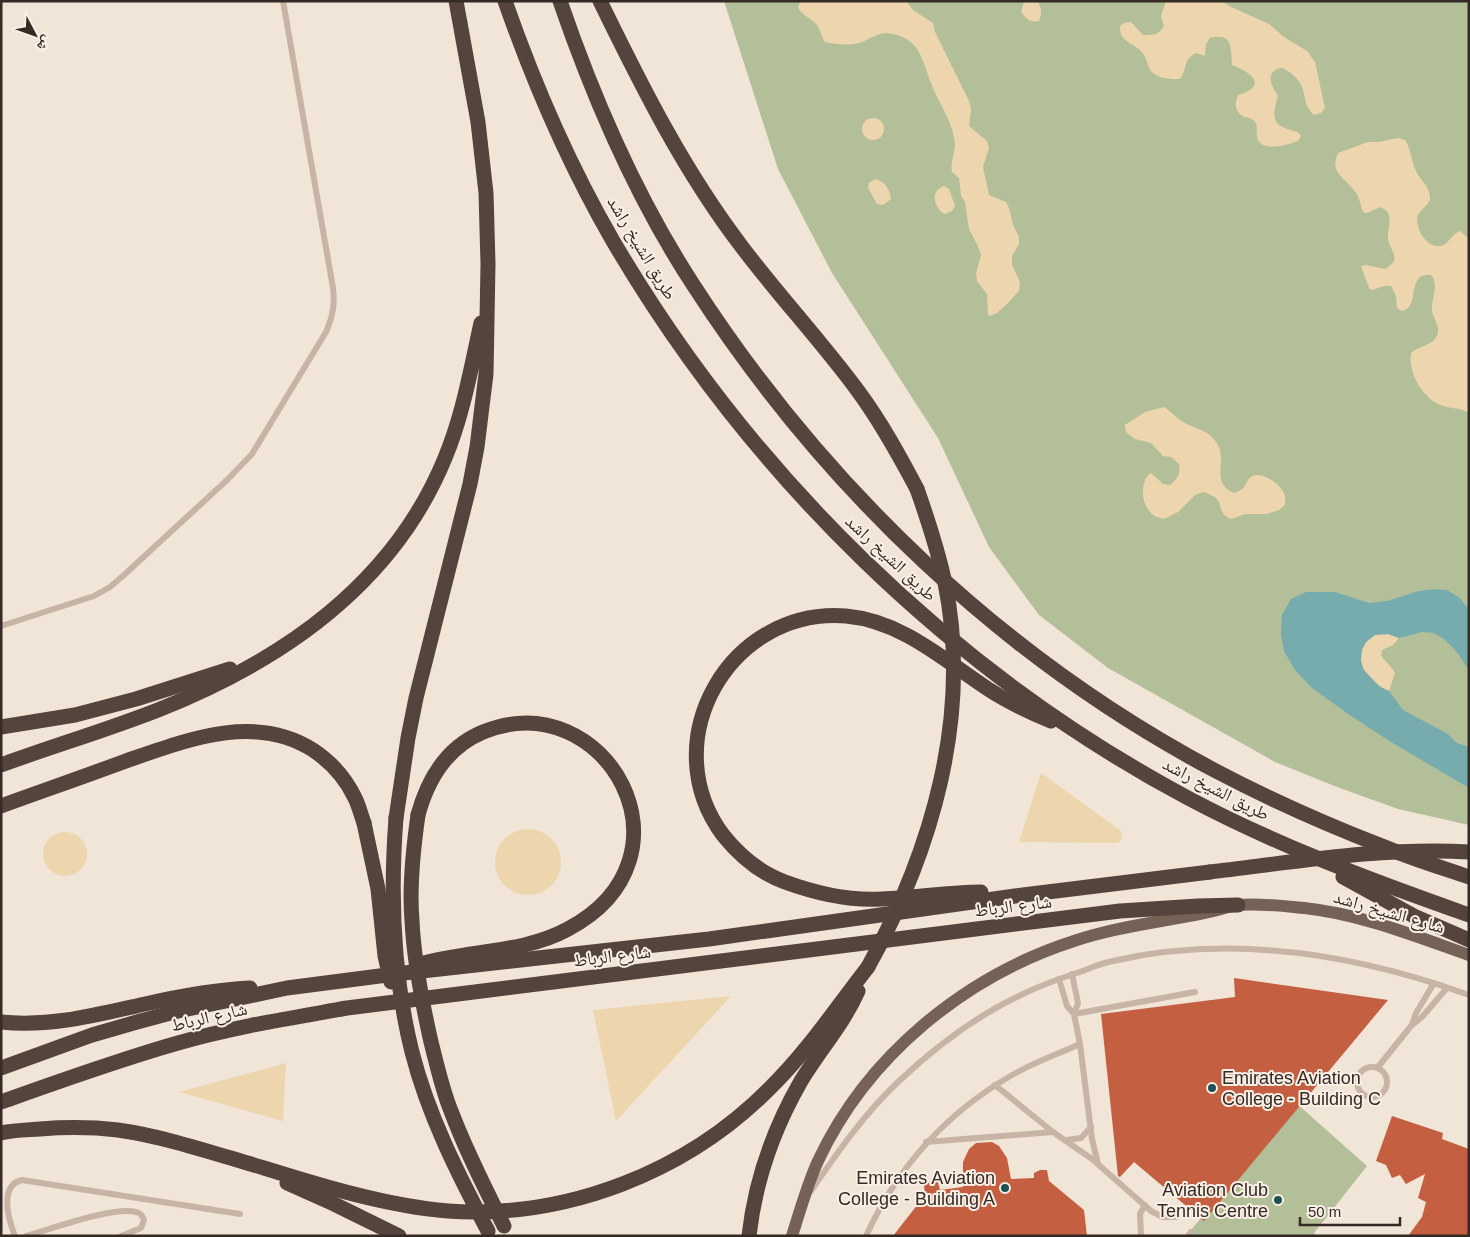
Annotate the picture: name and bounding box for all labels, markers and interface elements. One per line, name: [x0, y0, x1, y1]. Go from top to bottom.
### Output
north arrow: [10, 10, 60, 60]
text: ش: [33, 32, 56, 54]
street label: طريق الشيخ راشد: [602, 193, 681, 304]
street label: طريق الشيخ راشد: [840, 511, 941, 607]
street label: طريق الشيخ راشد: [1158, 754, 1273, 826]
street label: شارع الشيخ راشد: [1331, 887, 1447, 939]
street label: شارع الرباط: [973, 891, 1053, 922]
street label: شارع الرباط: [572, 941, 652, 972]
street label: شارع الرباط: [169, 998, 249, 1036]
place label: Emirates Aviation College - Building C: [1222, 1068, 1381, 1109]
marker: Emirates Aviation College - Building C: [1206, 1082, 1218, 1094]
place label: Emirates Aviation College - Building A: [838, 1168, 995, 1209]
place label: Aviation Club Tennis Centre: [1157, 1180, 1268, 1221]
marker: Emirates Aviation College - Building A: [999, 1182, 1011, 1194]
marker: Aviation Club Tennis Centre: [1272, 1194, 1284, 1206]
scale bar: [1300, 1194, 1400, 1226]
text: 50 m: [1308, 1203, 1341, 1220]

